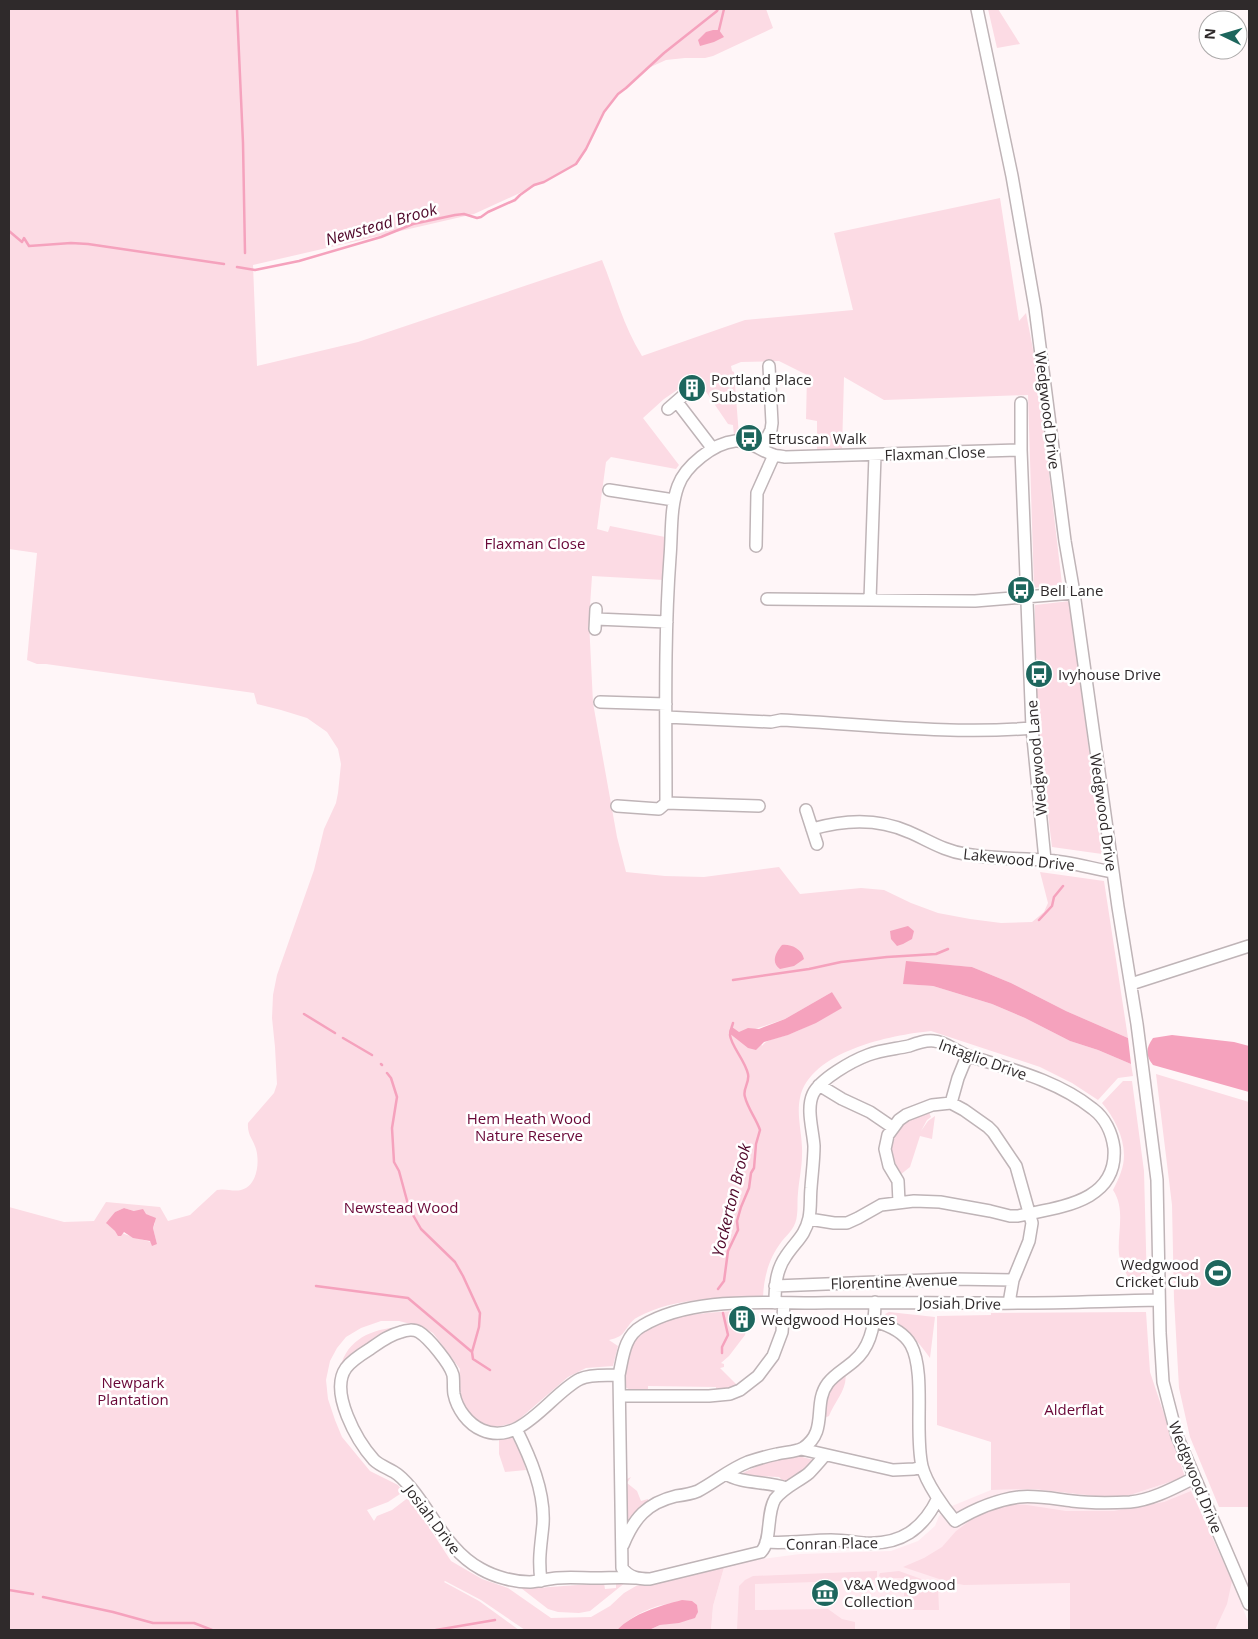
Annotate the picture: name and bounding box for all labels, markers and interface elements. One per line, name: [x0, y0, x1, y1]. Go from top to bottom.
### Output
north arrow: [1198, 10, 1248, 60]
text: N: [1200, 27, 1220, 40]
water label: Newstead Brook: [323, 197, 440, 250]
street label: Wedgwood Drive: [1031, 350, 1065, 470]
place label: Portland Place Substation: [711, 369, 812, 406]
building icon: Portland Place Substation: [677, 373, 707, 403]
bus stop icon: Etruscan Walk: [734, 423, 764, 453]
place label: Etruscan Walk: [768, 428, 867, 448]
street label: Flaxman Close: [884, 441, 986, 465]
park label: Flaxman Close: [485, 533, 585, 553]
bus stop icon: Bell Lane: [1006, 575, 1036, 605]
place label: Bell Lane: [1040, 580, 1103, 600]
bus stop icon: Ivyhouse Drive: [1024, 659, 1054, 689]
place label: Ivyhouse Drive: [1058, 664, 1161, 684]
street label: Wedgwood Lane: [1021, 699, 1051, 817]
street label: Wedgwood Drive: [1086, 752, 1122, 872]
street label: Lakewood Drive: [962, 843, 1076, 875]
street label: Intaglio Drive: [936, 1034, 1030, 1084]
park label: Hem Heath Wood Nature Reserve: [467, 1108, 591, 1145]
water label: Yockerton Brook: [706, 1140, 756, 1259]
park label: Newstead Wood: [344, 1197, 458, 1217]
place label: Wedgwood Cricket Club: [1115, 1254, 1199, 1291]
sports icon: Wedgwood Cricket Club: [1203, 1258, 1233, 1288]
street label: Florentine Avenue: [830, 1269, 958, 1293]
street label: Josiah Drive: [917, 1292, 1001, 1314]
building icon: Wedgwood Houses: [727, 1304, 757, 1334]
place label: Wedgwood Houses: [761, 1309, 895, 1329]
park label: Newpark Plantation: [97, 1372, 169, 1409]
park label: Alderflat: [1044, 1399, 1104, 1419]
street label: Wedgwood Drive: [1164, 1418, 1228, 1536]
street label: Josiah Drive: [399, 1479, 466, 1558]
street label: Conran Place: [786, 1532, 878, 1554]
place label: V&A Wedgwood Collection: [844, 1574, 956, 1611]
museum icon: V&A Wedgwood Collection: [810, 1578, 840, 1608]

